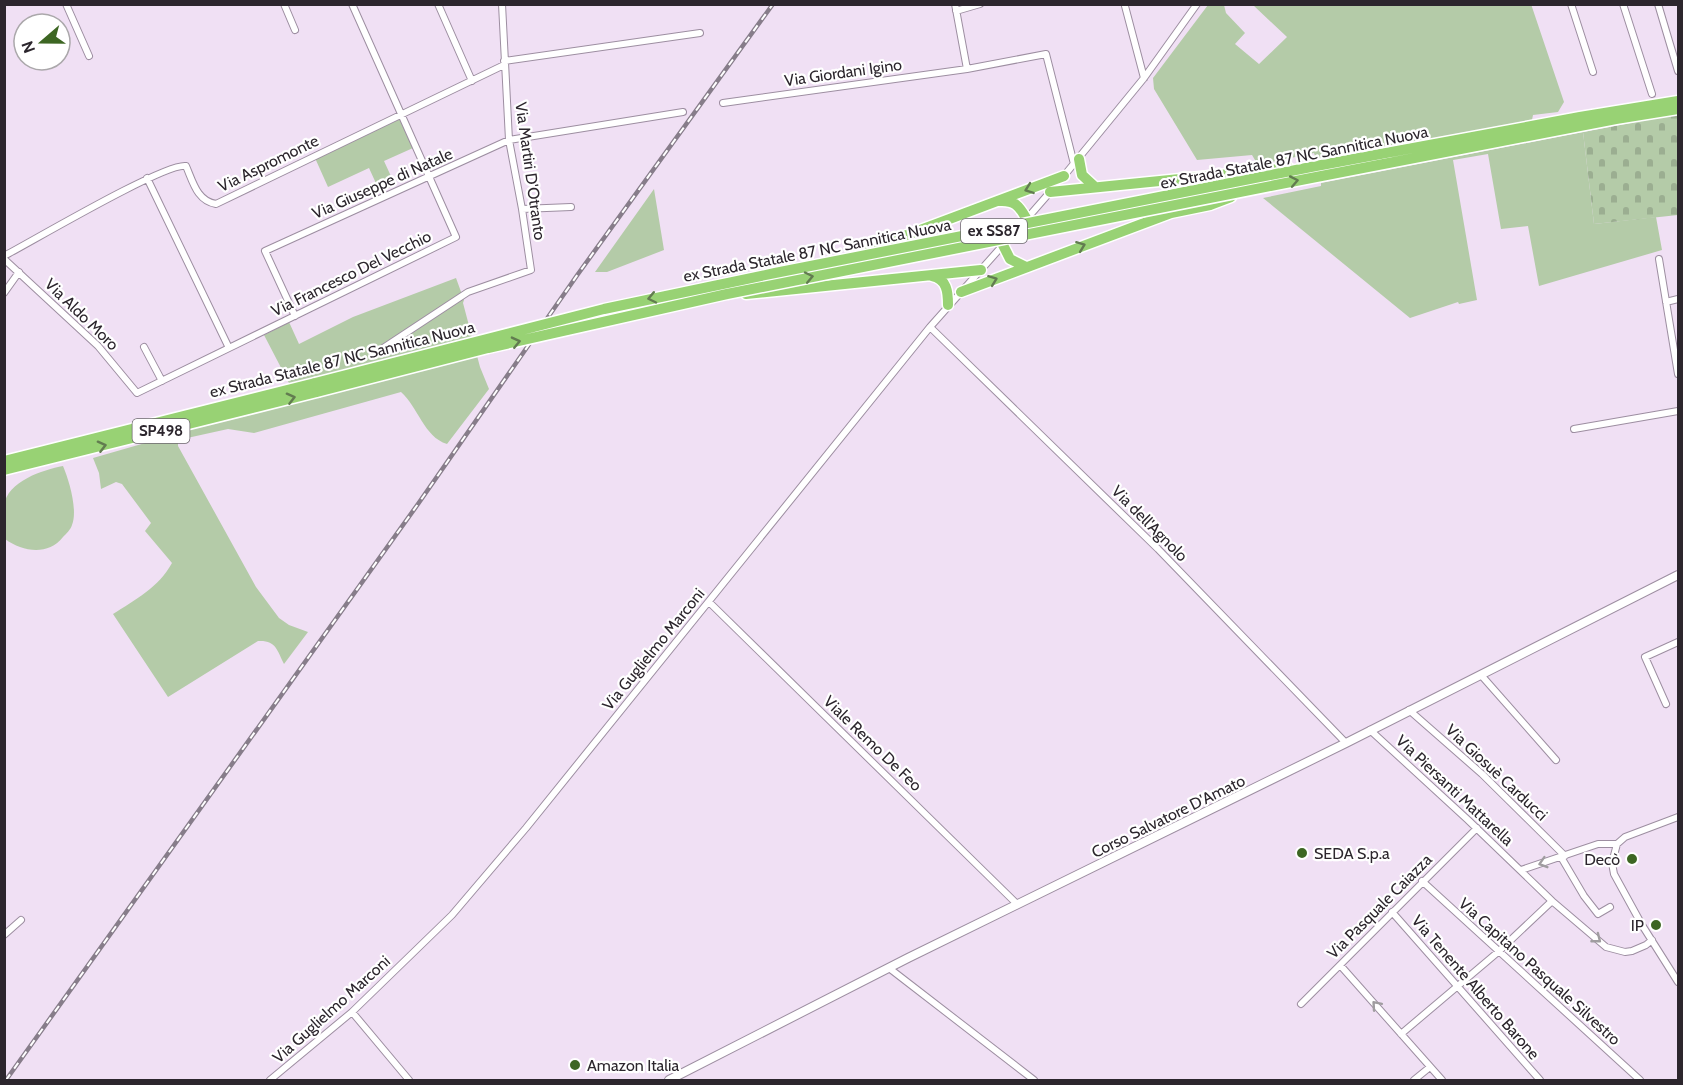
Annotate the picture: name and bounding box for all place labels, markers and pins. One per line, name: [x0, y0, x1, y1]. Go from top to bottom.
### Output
place label: SEDA S.p.a: [1314, 844, 1390, 863]
marker: SEDA S.p.a: [1295, 846, 1309, 860]
place label: Decò: [1584, 850, 1620, 869]
marker: Decò: [1625, 852, 1639, 866]
place label: IP: [1631, 916, 1644, 935]
marker: IP: [1649, 918, 1663, 932]
place label: Amazon Italia: [587, 1056, 679, 1075]
marker: Amazon Italia: [568, 1058, 582, 1072]

